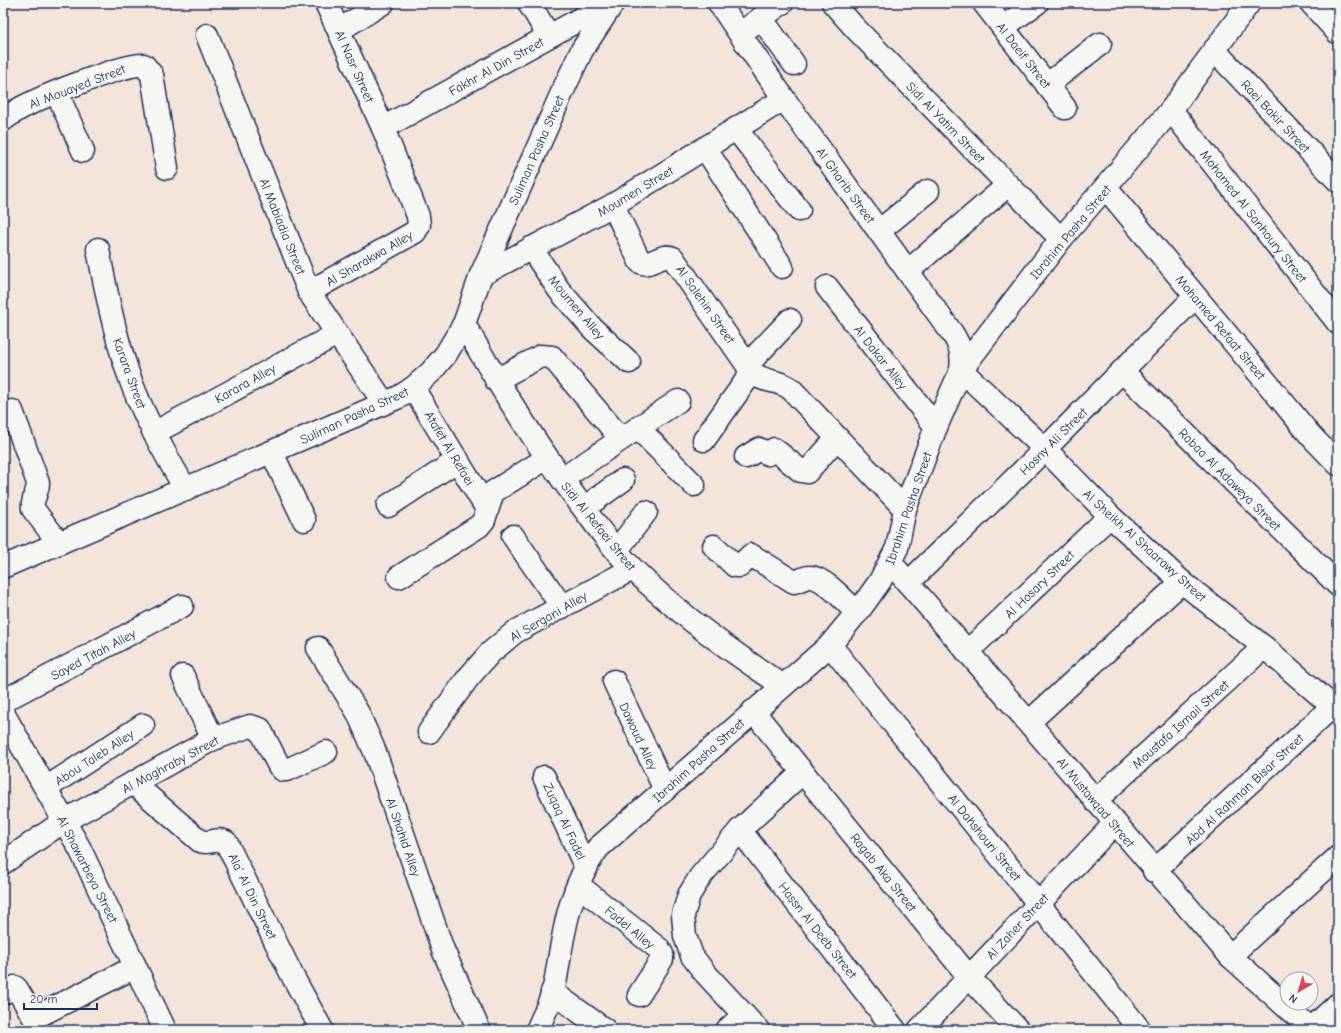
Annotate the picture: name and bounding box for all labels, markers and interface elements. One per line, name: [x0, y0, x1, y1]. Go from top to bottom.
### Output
street label: Al Daeif Street: [993, 19, 1055, 92]
street label: Al Nasr Street: [332, 28, 378, 106]
street label: Fakhr Al Din Street: [446, 34, 547, 99]
street label: Al Mouayed Street: [27, 61, 129, 112]
street label: Raei Bakir Street: [1238, 77, 1314, 157]
street label: Sidi Al Yatim Street: [903, 79, 989, 167]
street label: Suliman Pasha Street: [506, 92, 568, 207]
street label: Al Gharib Street: [813, 145, 879, 227]
street label: Mohamed Al Sanhoury Street: [1197, 147, 1311, 287]
street label: Moumen Street: [595, 162, 677, 220]
street label: Al Mabiadia Street: [256, 176, 309, 278]
street label: Ibrahim Pasha Street: [1027, 181, 1115, 282]
street label: Al Sharakwa Alley: [323, 227, 415, 289]
street label: Al Salehin Street: [673, 262, 739, 347]
street label: Moumen Alley: [546, 272, 608, 342]
street label: Mohamed Refaat Street: [1173, 272, 1269, 383]
street label: Al Dakar Alley: [851, 322, 910, 393]
street label: Karara Street: [110, 336, 150, 412]
street label: Karara Alley: [212, 361, 278, 406]
street label: Suliman Pasha Street: [298, 383, 412, 447]
street label: Hosny Ali Street: [1017, 404, 1091, 478]
street label: Atafet Al Refaei: [422, 408, 478, 488]
street label: Rabaa Al Adaweya Street: [1175, 425, 1285, 534]
street label: Ibrahim Pasha Street: [882, 449, 935, 566]
street label: Sidi Al Refaei Street: [558, 479, 640, 575]
street label: Al Sheikh Al Shaarawy Street: [1080, 486, 1210, 605]
street label: Al Hosary Street: [1001, 547, 1078, 621]
street label: Al Sergani Alley: [507, 588, 590, 645]
street label: Sayed Titah Alley: [48, 626, 138, 683]
street label: Moustafa Ismail Street: [1129, 676, 1233, 772]
street label: Dawoud Alley: [616, 700, 661, 773]
street label: Ibrahim Pasha Street: [649, 714, 748, 805]
street label: Abou Taleb Alley: [52, 726, 137, 788]
street label: Abd Al Rahman Bisar Street: [1182, 730, 1307, 848]
street label: Al Maghraby Street: [119, 732, 222, 796]
street label: Al Mustawqad Street: [1054, 754, 1138, 851]
street label: Zuqaq Al Fadel: [540, 780, 589, 862]
street label: Al Dahshouri Street: [945, 791, 1025, 885]
street label: Al Shahid Alley: [383, 796, 424, 879]
street label: Al Shawarbeya Street: [54, 813, 122, 926]
street label: Ragab Aka Street: [847, 830, 921, 915]
street label: Ala' Al Din Street: [225, 851, 280, 943]
street label: Hassn Al Deeb Street: [775, 879, 861, 983]
street label: Al Zaher Street: [983, 889, 1053, 962]
street label: Fadel Alley: [602, 903, 658, 952]
north arrow: [1279, 971, 1319, 1011]
scale bar: [24, 985, 97, 1011]
text: N: [1286, 991, 1300, 1006]
text: 20 m: [30, 992, 58, 1006]

